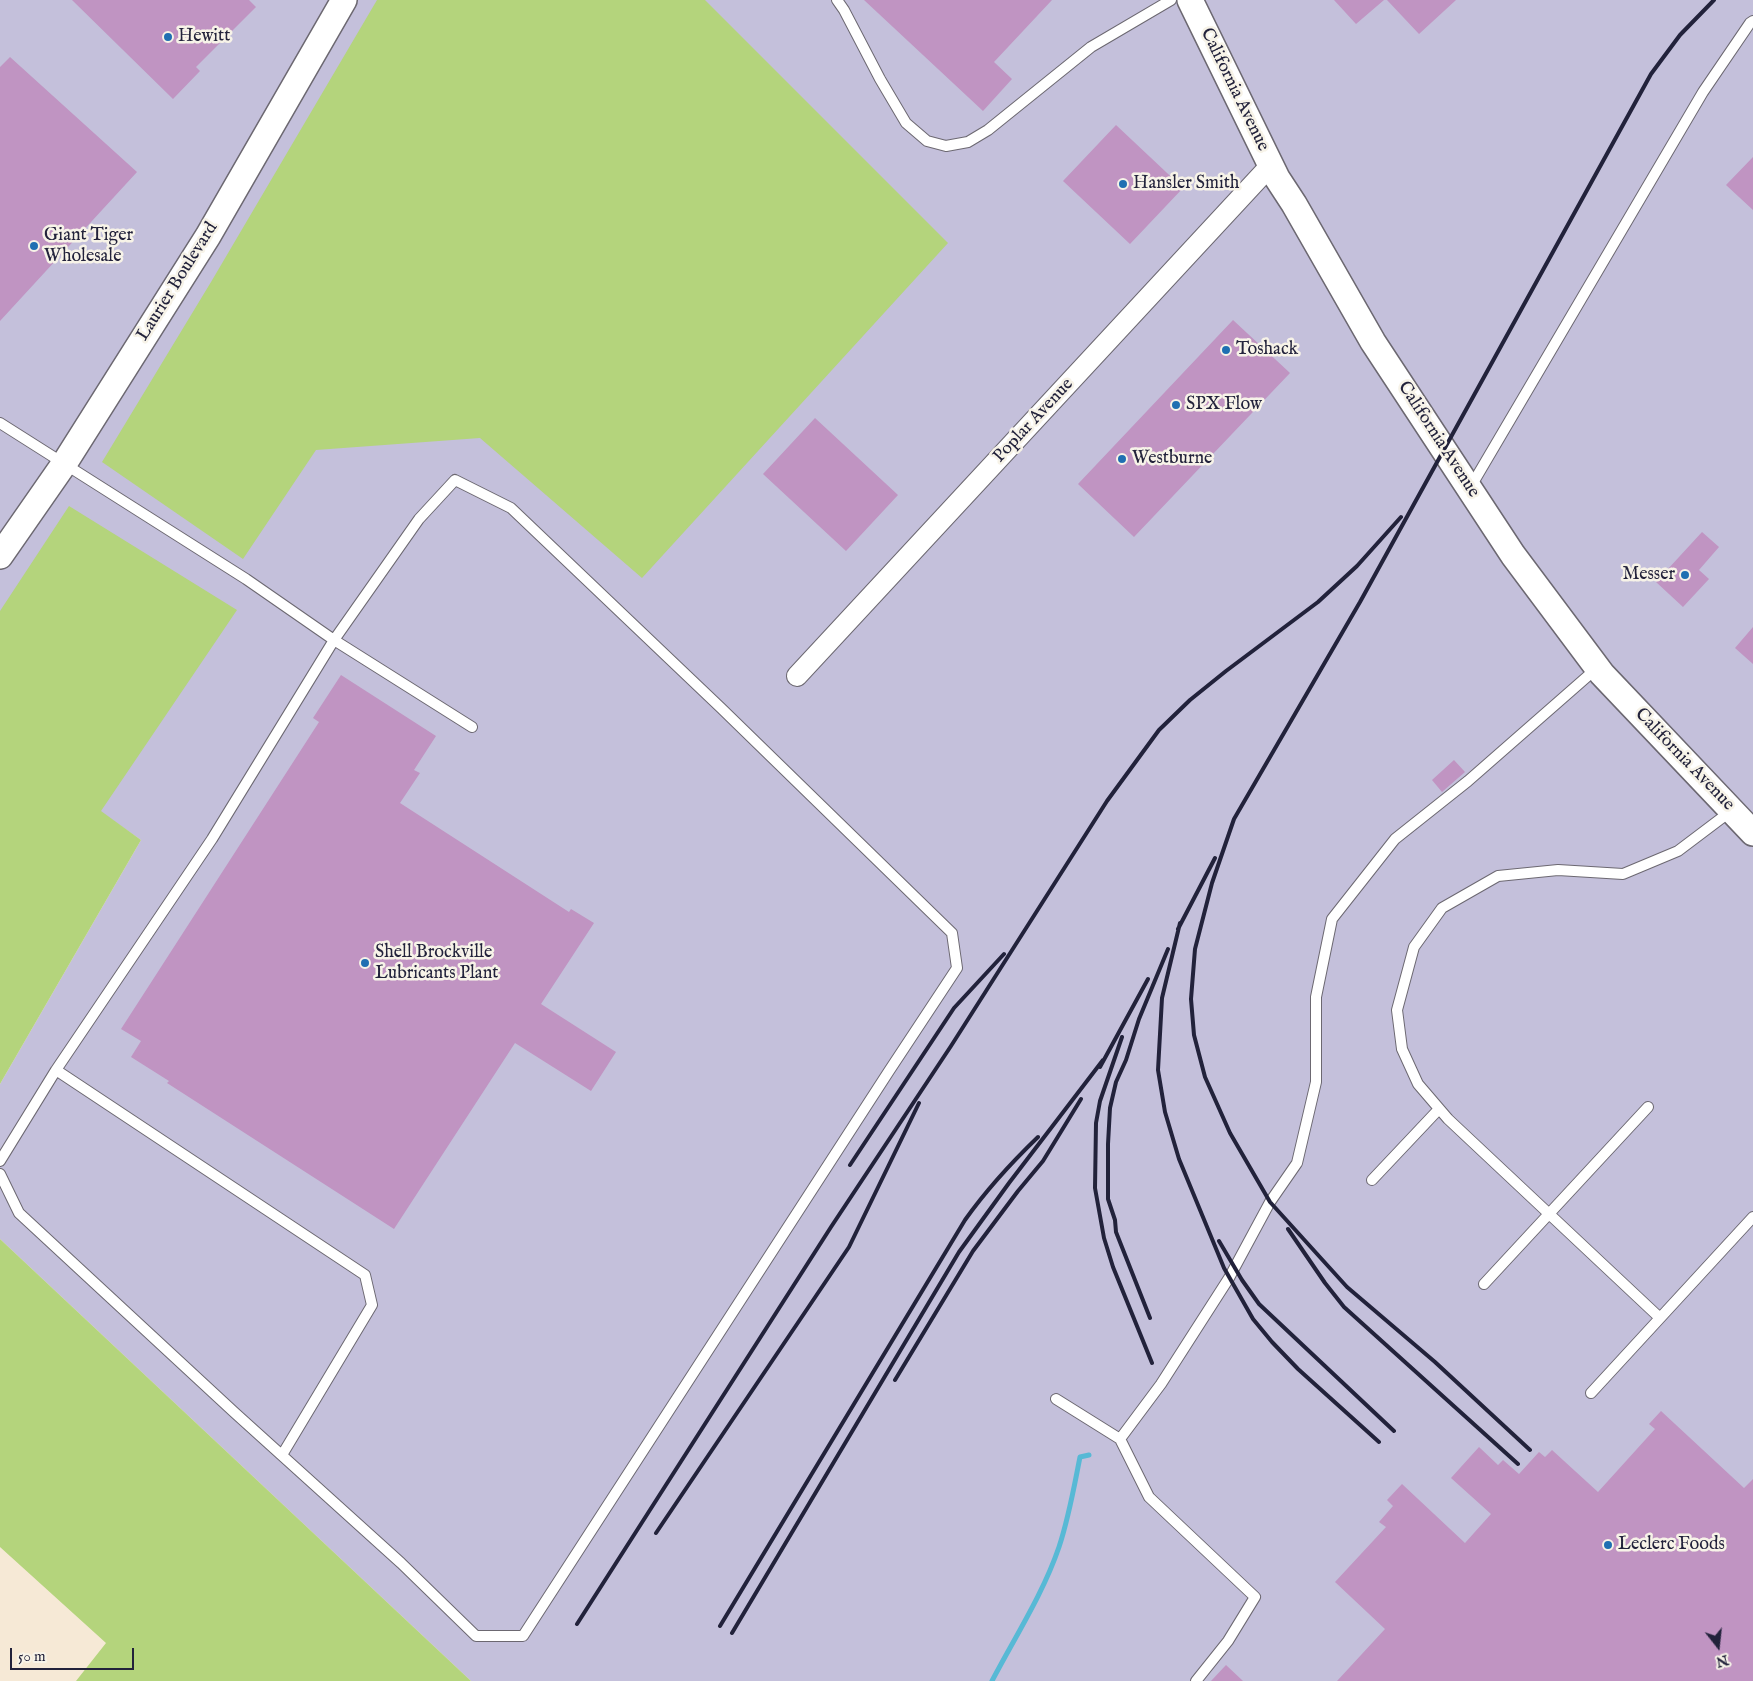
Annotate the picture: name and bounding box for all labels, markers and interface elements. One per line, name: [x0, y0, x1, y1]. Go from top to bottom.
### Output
street label: California Avenue: [1195, 25, 1273, 155]
place label: Hewitt: [178, 26, 230, 48]
marker: Hewitt: [162, 31, 174, 43]
place label: Hansler Smith: [1133, 173, 1239, 195]
marker: Hansler Smith: [1117, 178, 1129, 190]
street label: Laurier Boulevard: [133, 219, 223, 345]
place label: Giant Tiger Wholesale: [44, 225, 133, 268]
marker: Giant Tiger Wholesale: [28, 240, 40, 252]
place label: Toshack: [1236, 339, 1298, 361]
marker: Toshack: [1220, 344, 1232, 356]
street label: Poplar Avenue: [989, 374, 1079, 468]
street label: California Avenue: [1392, 378, 1484, 502]
place label: SPX Flow: [1186, 394, 1262, 416]
marker: SPX Flow: [1170, 399, 1182, 411]
place label: Westburne: [1132, 448, 1212, 470]
marker: Westburne: [1116, 453, 1128, 465]
place label: Messer: [1622, 564, 1675, 586]
marker: Messer: [1679, 569, 1691, 581]
street label: California Avenue: [1630, 704, 1738, 816]
place label: Shell Brockville Lubricants Plant: [375, 942, 498, 984]
marker: Shell Brockville Lubricants Plant: [359, 957, 371, 969]
place label: Leclerc Foods: [1618, 1534, 1725, 1556]
marker: Leclerc Foods: [1602, 1539, 1614, 1551]
north arrow: [1693, 1621, 1743, 1671]
scale bar: [12, 1638, 136, 1670]
text: 50 m: [18, 1647, 46, 1666]
text: N: [1714, 1650, 1730, 1671]

